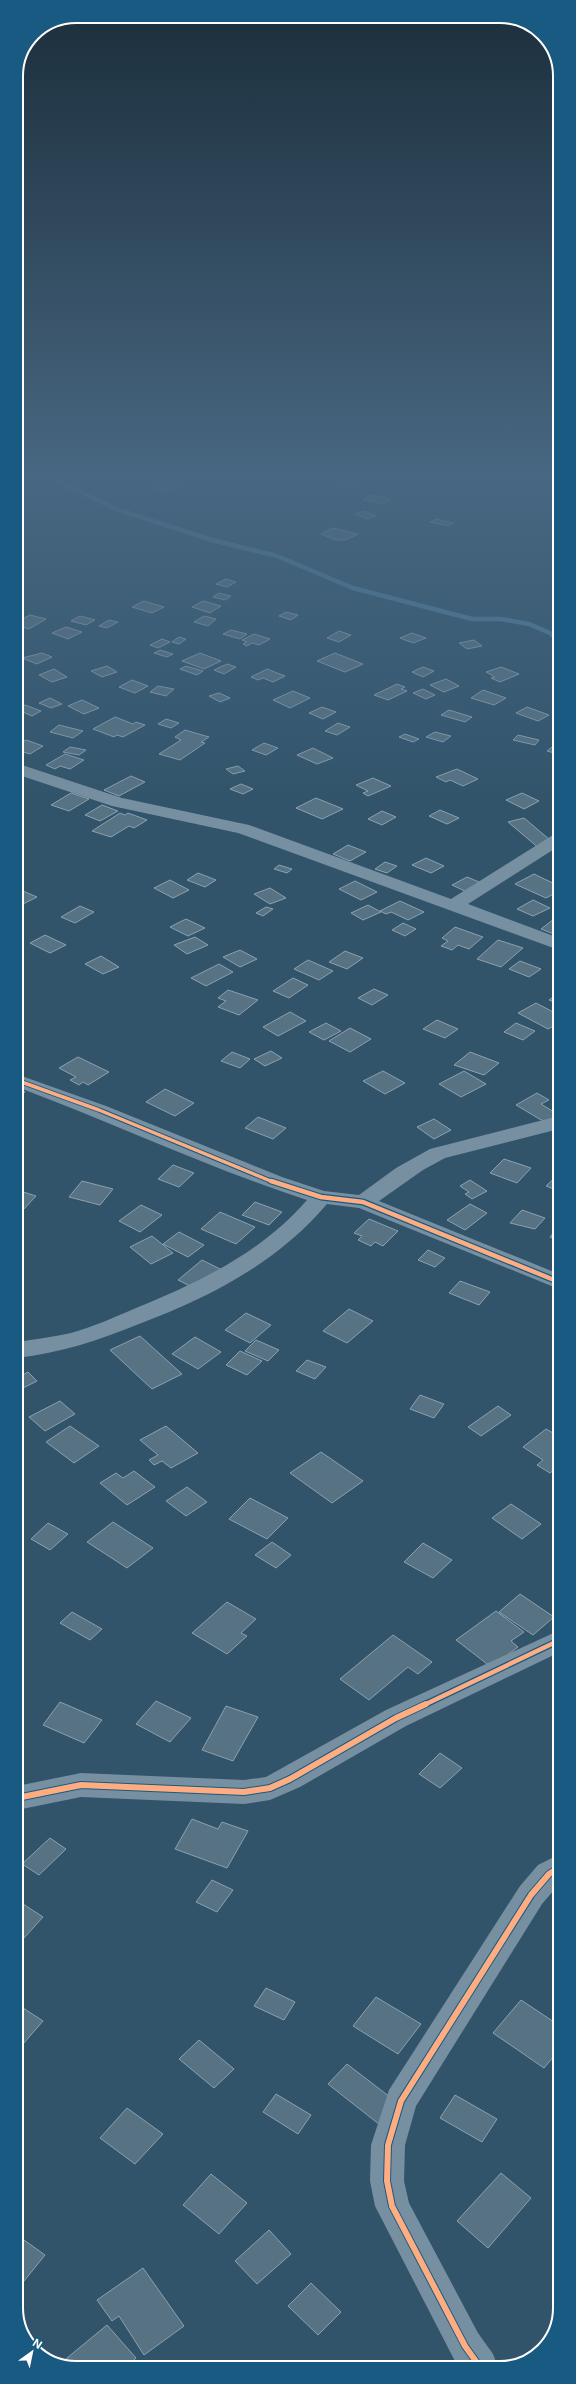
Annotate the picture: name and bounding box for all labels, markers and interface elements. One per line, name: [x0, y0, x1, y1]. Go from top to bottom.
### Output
north arrow: [12, 2332, 52, 2372]
text: N: [30, 2335, 45, 2352]

